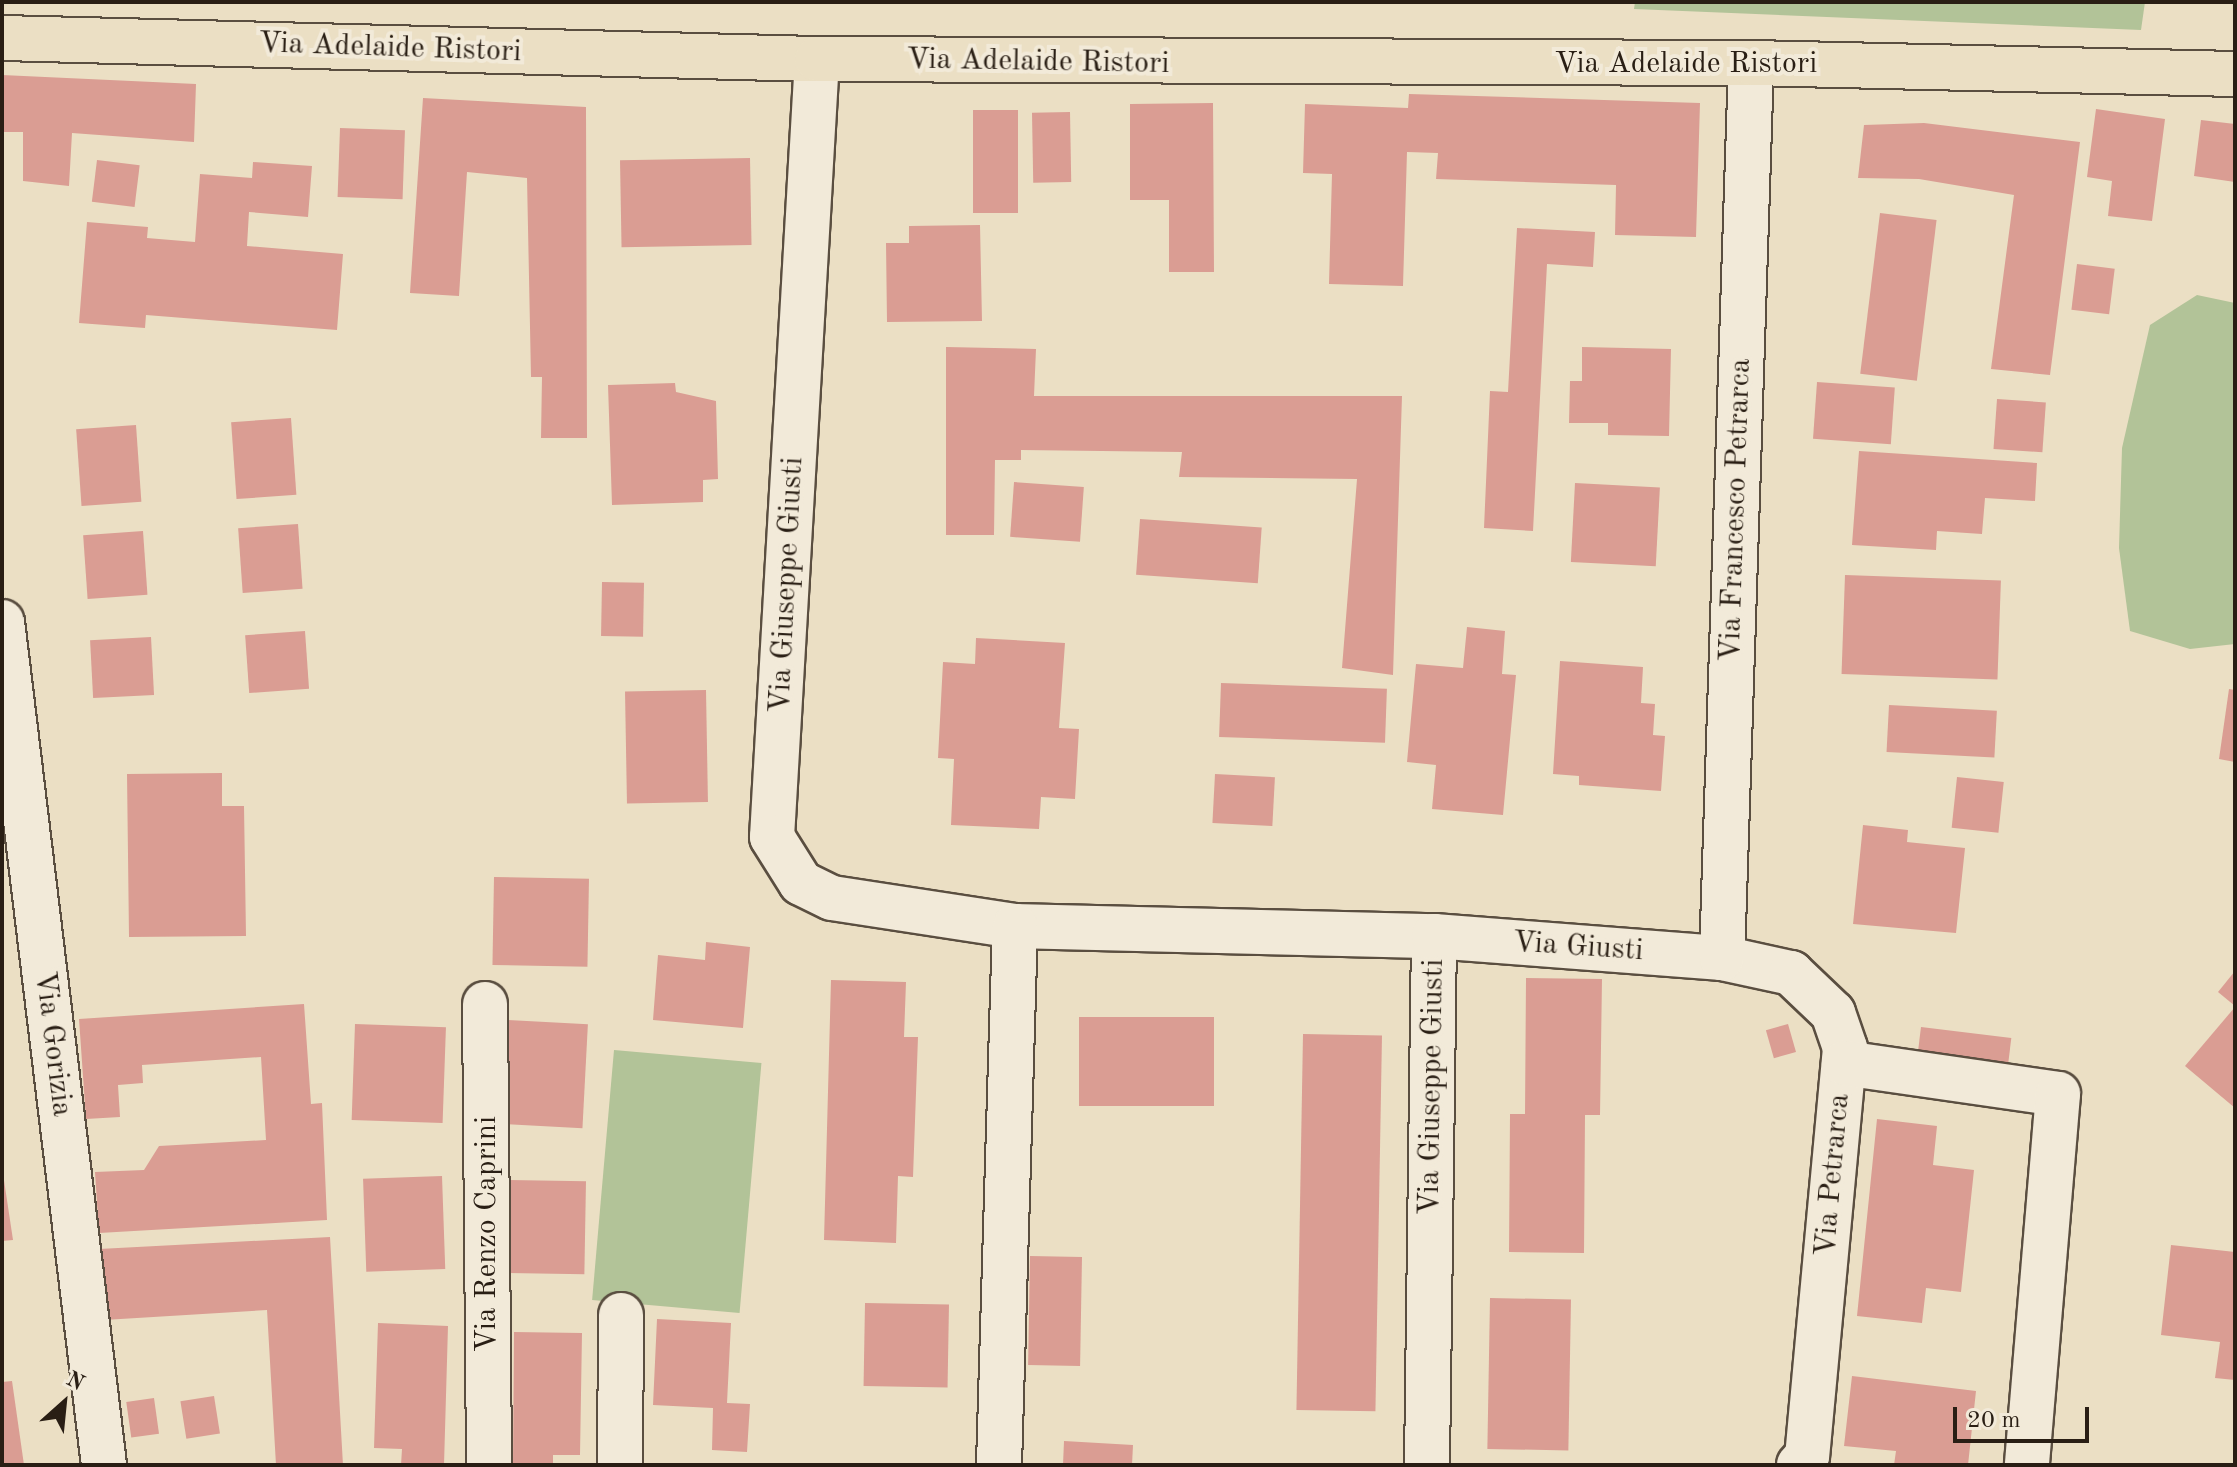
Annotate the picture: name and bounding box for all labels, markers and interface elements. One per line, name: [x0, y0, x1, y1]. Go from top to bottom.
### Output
street label: Via Adelaide Ristori: [258, 25, 522, 71]
street label: Via Adelaide Ristori: [906, 42, 1170, 82]
street label: Via Adelaide Ristori: [1555, 46, 1817, 82]
street label: Via Francesco Petrarca: [1713, 358, 1759, 662]
street label: Via Giuseppe Giusti: [762, 456, 812, 714]
street label: Via Giusti: [1512, 924, 1644, 970]
street label: Via Giuseppe Giusti: [1412, 959, 1452, 1215]
street label: Via Gorizia: [26, 969, 80, 1119]
street label: Via Petrarca: [1808, 1092, 1858, 1258]
street label: Via Renzo Caprini: [469, 1116, 505, 1352]
north arrow: [24, 1363, 104, 1443]
text: N: [62, 1368, 87, 1395]
scale bar: [1957, 1391, 2093, 1441]
text: 20 m: [1967, 1409, 2021, 1433]

